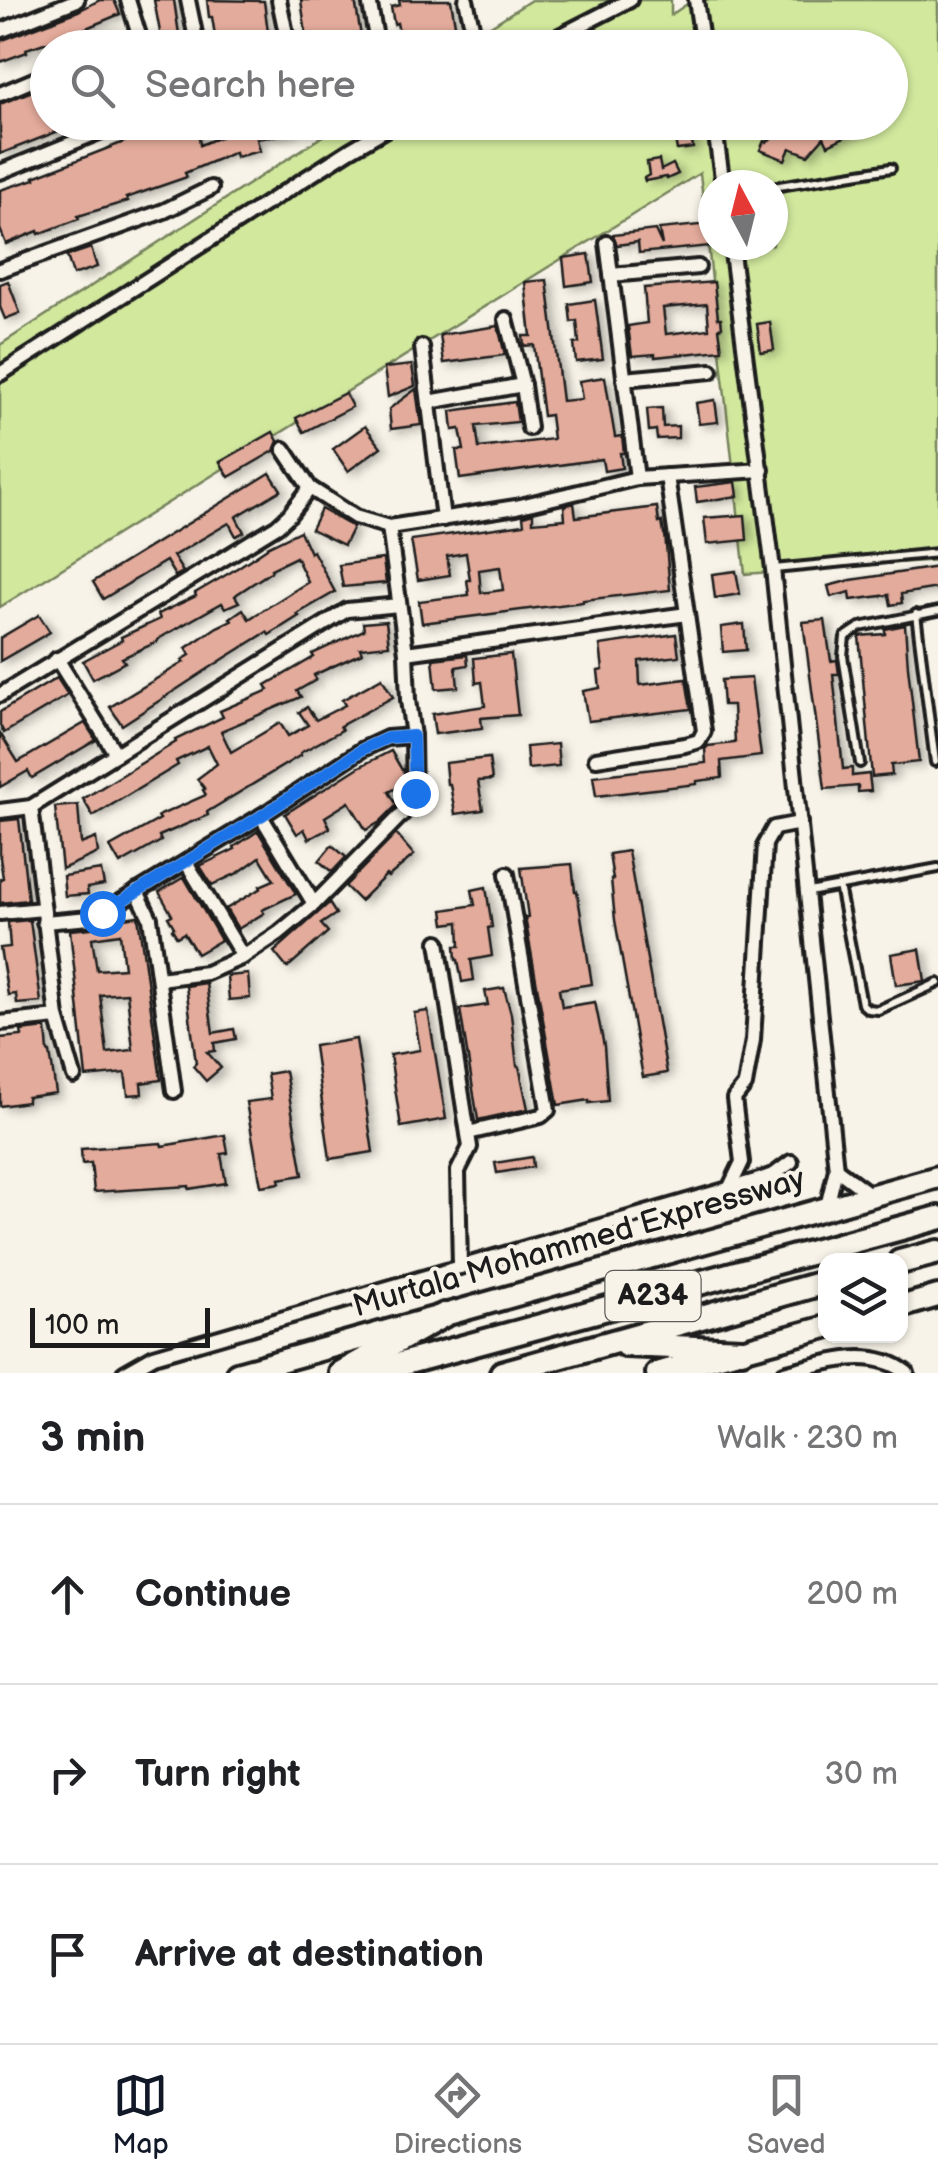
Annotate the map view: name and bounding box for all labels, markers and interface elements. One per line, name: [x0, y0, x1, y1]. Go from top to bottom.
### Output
search box: [30, 30, 908, 140]
icon: search: [65, 58, 120, 113]
text: Search here: [145, 63, 356, 108]
north arrow: [698, 170, 788, 260]
route end: [393, 771, 439, 817]
route start: [80, 891, 126, 937]
street label: Murtala Mohammed Expressway: [349, 1160, 810, 1326]
map controls: [818, 1253, 908, 1343]
button: layers: [818, 1253, 908, 1343]
road number: A234: [606, 1271, 700, 1321]
scale bar: [30, 1303, 210, 1348]
text: 100 m: [45, 1309, 119, 1342]
text: 3 min: [40, 1413, 145, 1464]
text: Walk · 230 m: [717, 1419, 898, 1458]
icon: ahead: [40, 1567, 95, 1622]
text: Continue: [135, 1572, 291, 1617]
text: 200 m: [806, 1575, 898, 1614]
icon: right: [40, 1747, 95, 1802]
text: Turn right: [135, 1752, 300, 1797]
text: 30 m: [824, 1755, 898, 1794]
icon: arrive: [40, 1927, 95, 1982]
text: Arrive at destination: [135, 1932, 484, 1977]
tab: Map: [112, 2068, 169, 2161]
tab: Directions: [393, 2068, 522, 2161]
tab: Saved: [747, 2068, 826, 2161]

